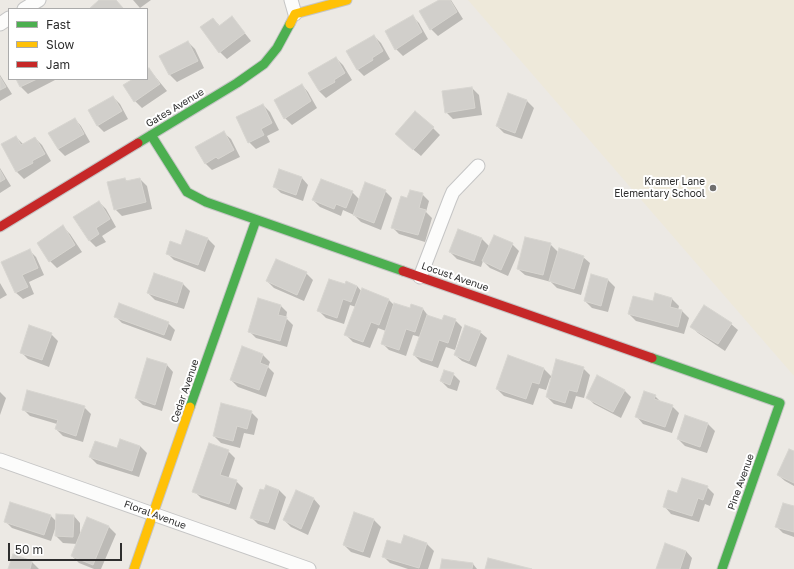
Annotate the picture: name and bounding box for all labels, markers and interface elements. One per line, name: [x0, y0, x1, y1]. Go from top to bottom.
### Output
legend: [8, 8, 148, 80]
text: Fast: [46, 17, 71, 32]
text: Slow: [46, 37, 74, 52]
text: Jam: [46, 57, 70, 72]
street label: Gates Avenue: [144, 86, 206, 130]
place label: Kramer Lane Elementary School: [614, 176, 705, 200]
marker: Kramer Lane Elementary School: [708, 183, 718, 193]
street label: Locust Avenue: [420, 260, 490, 294]
street label: Cedar Avenue: [169, 358, 201, 424]
street label: Pine Avenue: [725, 452, 757, 512]
street label: Floral Avenue: [122, 498, 188, 532]
scale bar: [10, 535, 124, 561]
text: 50 m: [15, 542, 43, 557]

